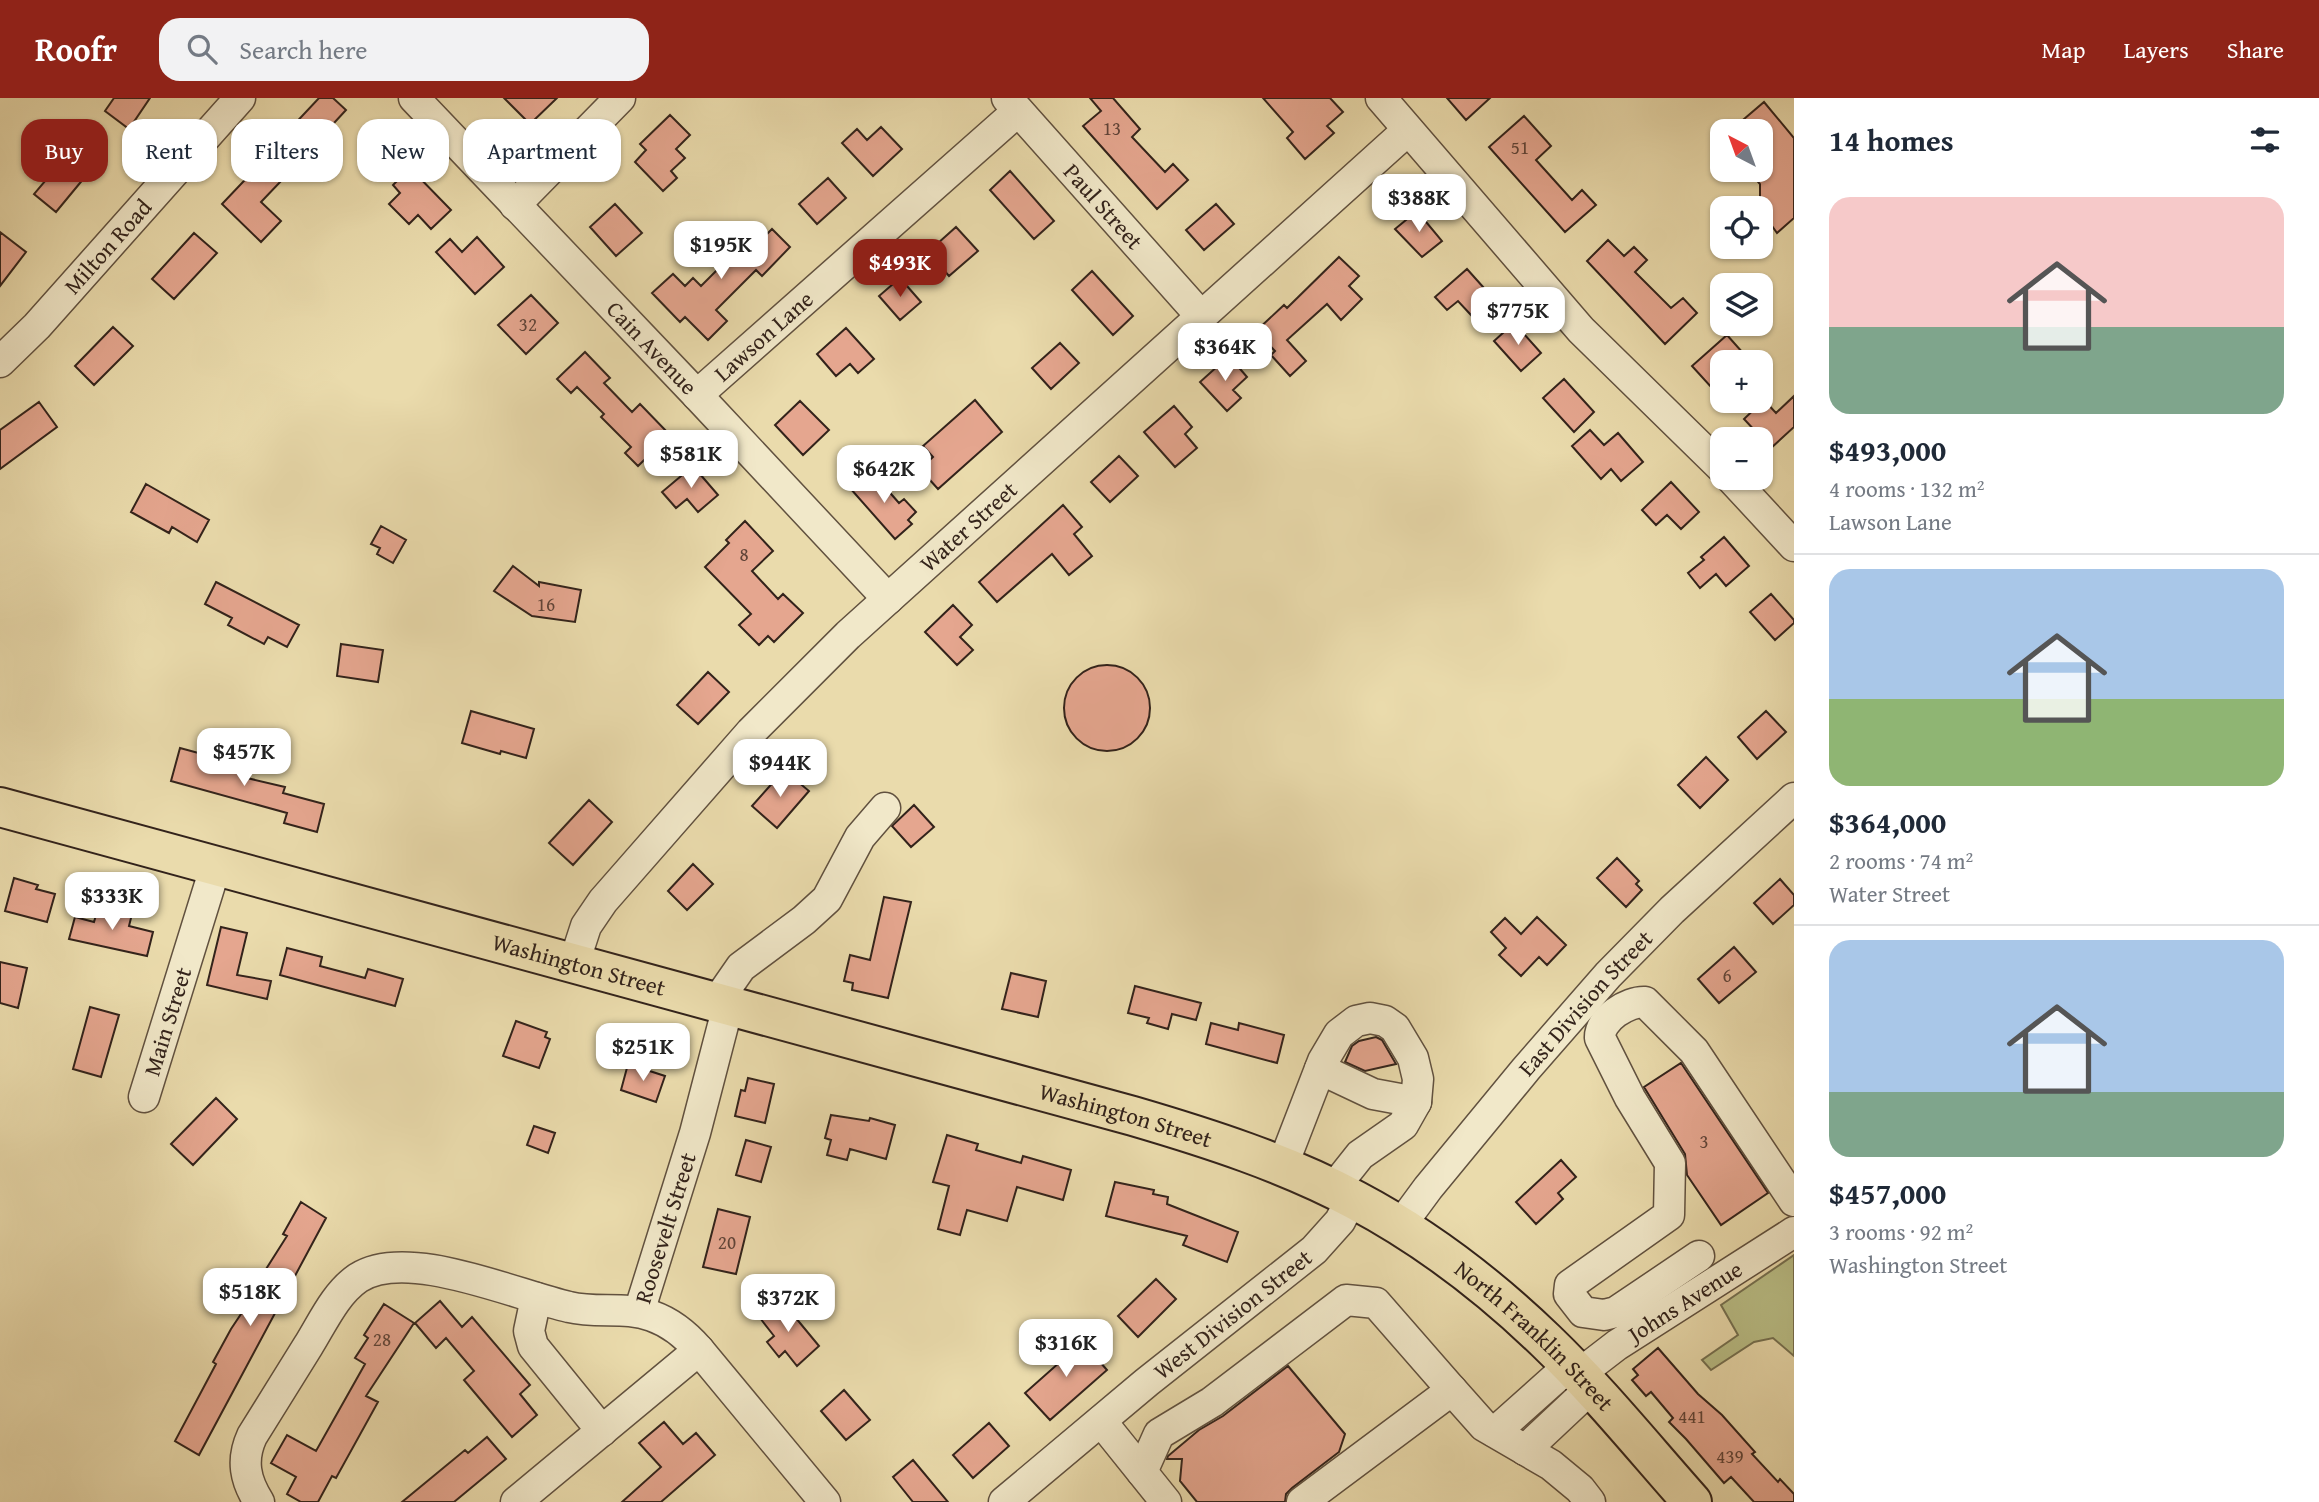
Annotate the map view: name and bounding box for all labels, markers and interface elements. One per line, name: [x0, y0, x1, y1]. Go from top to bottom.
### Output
search box: [159, 18, 649, 81]
text: Roofr: [35, 25, 117, 73]
icon: search: [183, 30, 221, 68]
text: Search here: [239, 30, 368, 69]
text: Map: [2042, 32, 2085, 67]
text: Layers: [2123, 32, 2189, 67]
text: Share: [2227, 32, 2284, 67]
house number: 13: [1103, 114, 1121, 142]
text: 14 homes: [1829, 118, 1954, 162]
chip: Buy: [21, 119, 108, 182]
chip: Rent: [122, 119, 217, 182]
chip: Filters: [231, 119, 343, 182]
chip: New: [357, 119, 449, 182]
chip: Apartment: [463, 119, 621, 182]
north arrow: [1710, 119, 1773, 182]
map controls: [1710, 119, 1773, 490]
icon: filters: [2246, 121, 2284, 159]
house number: 51: [1511, 133, 1529, 161]
street label: Paul Street: [1056, 156, 1151, 256]
pin: $388K: [1370, 174, 1468, 234]
text: $388K: [1388, 180, 1450, 213]
street label: Milton Road: [56, 191, 159, 301]
button: locate: [1710, 196, 1773, 259]
pin: $195K: [672, 222, 770, 281]
text: $195K: [690, 227, 752, 260]
pin: $493K: [851, 240, 949, 299]
icon: home: [1994, 243, 2120, 369]
text: $493K: [869, 245, 931, 278]
button: layers: [1710, 273, 1773, 336]
street label: Lawson Lane: [706, 283, 820, 389]
pin: $775K: [1469, 288, 1567, 347]
street label: Cain Avenue: [600, 293, 705, 402]
text: $775K: [1487, 293, 1549, 326]
house number: 32: [519, 310, 537, 338]
pin: $364K: [1176, 324, 1274, 383]
text: $364K: [1194, 329, 1256, 362]
button: +: [1710, 350, 1773, 413]
button: −: [1710, 427, 1773, 490]
text: $493,000: [1829, 428, 1946, 472]
pin: $581K: [642, 430, 740, 490]
text: $581K: [660, 436, 722, 469]
pin: $642K: [835, 446, 933, 505]
text: $642K: [853, 451, 915, 484]
text: 4 rooms · 132 m²: [1829, 472, 1984, 505]
street label: Water Street: [912, 473, 1024, 579]
text: Lawson Lane: [1829, 505, 1952, 538]
house number: 8: [739, 540, 749, 568]
house number: 16: [537, 590, 555, 618]
icon: home: [1994, 615, 2120, 741]
pin: $457K: [195, 728, 293, 788]
text: $457K: [213, 734, 275, 767]
pin: $944K: [731, 740, 829, 799]
text: $944K: [749, 745, 811, 778]
text: $364,000: [1829, 800, 1946, 844]
text: 2 rooms · 74 m²: [1829, 844, 1973, 877]
pin: $333K: [63, 872, 161, 932]
text: Water Street: [1829, 877, 1950, 910]
text: $333K: [81, 878, 143, 911]
street label: East Division Street: [1510, 922, 1660, 1083]
street label: Washington Street: [489, 925, 669, 1004]
house number: 6: [1722, 961, 1732, 989]
street label: Main Street: [135, 963, 199, 1080]
icon: home: [1994, 986, 2120, 1112]
pin: $251K: [594, 1024, 692, 1083]
text: $251K: [612, 1029, 674, 1062]
street label: Washington Street: [1036, 1074, 1217, 1155]
house number: 3: [1699, 1127, 1709, 1155]
street label: Roosevelt Street: [626, 1148, 704, 1307]
text: $457,000: [1829, 1171, 1946, 1215]
text: 3 rooms · 92 m²: [1829, 1215, 1973, 1248]
house number: 20: [718, 1228, 736, 1256]
street label: West Division Street: [1146, 1241, 1319, 1387]
text: Washington Street: [1829, 1248, 2007, 1281]
street label: North Franklin Street: [1448, 1252, 1622, 1418]
street label: Johns Avenue: [1619, 1252, 1748, 1352]
pin: $518K: [201, 1268, 299, 1328]
text: $518K: [219, 1274, 281, 1307]
pin: $372K: [739, 1274, 837, 1334]
text: $372K: [757, 1280, 819, 1313]
pin: $316K: [1017, 1320, 1115, 1379]
house number: 28: [373, 1325, 391, 1353]
text: $316K: [1035, 1325, 1097, 1358]
house number: 441: [1678, 1402, 1706, 1430]
house number: 439: [1716, 1442, 1744, 1470]

